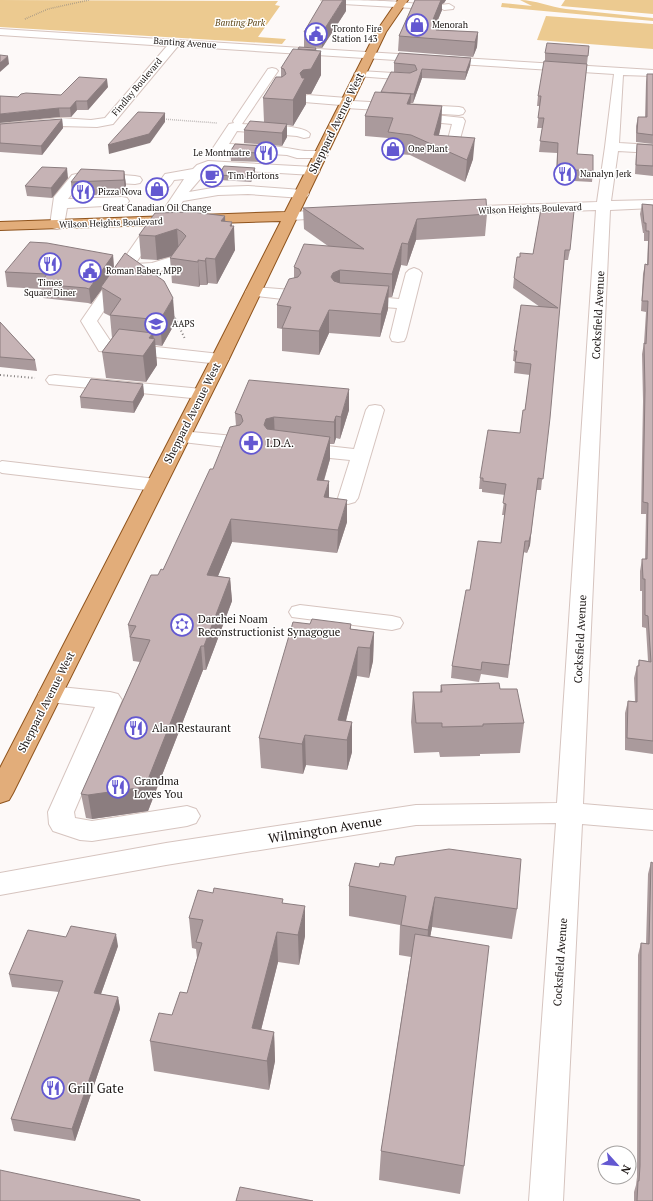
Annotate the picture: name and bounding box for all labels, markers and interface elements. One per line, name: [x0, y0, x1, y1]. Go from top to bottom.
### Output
shop icon: Menorah: [404, 12, 430, 38]
park label: Banting Park: [214, 17, 266, 29]
place label: Menorah: [432, 19, 469, 31]
public building icon: Toronto Fire Station 143: [303, 21, 329, 47]
place label: Toronto Fire Station 143: [332, 23, 382, 45]
street label: Banting Avenue: [153, 35, 217, 51]
street label: Findlay Boulevard: [109, 55, 165, 119]
street label: Sheppard Avenue West: [305, 70, 367, 176]
shop icon: One Plant: [380, 136, 406, 162]
restaurant icon: Le Montmatre: [253, 140, 279, 166]
place label: One Plant: [408, 143, 449, 155]
place label: Le Montmatre: [193, 147, 250, 159]
restaurant icon: Nanalyn Jerk: [552, 161, 578, 187]
cafe icon: Tim Hortons: [199, 163, 225, 189]
place label: Nanalyn Jerk: [580, 168, 632, 180]
place label: Tim Hortons: [228, 170, 279, 182]
shop icon: Great Canadian Oil Change: [144, 176, 170, 202]
restaurant icon: Pizza Nova: [70, 179, 96, 205]
place label: Pizza Nova: [98, 186, 142, 198]
street label: Wilson Heights Boulevard: [478, 201, 582, 217]
place label: Great Canadian Oil Change: [103, 202, 212, 214]
street label: Wilson Heights Boulevard: [59, 215, 163, 231]
restaurant icon: Times Square Diner: [37, 251, 63, 277]
public building icon: Roman Baber, MPP: [77, 258, 103, 284]
place label: Roman Baber, MPP: [106, 265, 183, 277]
street label: Cocksfield Avenue: [589, 270, 607, 360]
place label: Times Square Diner: [24, 277, 77, 299]
school or university icon: AAPS: [143, 311, 169, 337]
place label: AAPS: [172, 318, 195, 330]
street label: Sheppard Avenue West: [160, 360, 224, 466]
pharmacy icon: I.D.A.: [238, 430, 264, 456]
place label: I.D.A.: [266, 436, 294, 450]
street label: Cocksfield Avenue: [571, 594, 589, 684]
synagogue icon: Darchei Noam Reconstructionist Synagogue: [169, 612, 195, 638]
place label: Darchei Noam Reconstructionist Synagogue: [198, 612, 341, 639]
street label: Sheppard Avenue West: [14, 649, 78, 755]
restaurant icon: Alan Restaurant: [123, 715, 149, 741]
place label: Alan Restaurant: [152, 721, 231, 735]
restaurant icon: Grandma Loves You: [105, 774, 131, 800]
place label: Grandma Loves You: [134, 774, 183, 801]
street label: Wilmington Avenue: [267, 811, 383, 847]
street label: Cocksfield Avenue: [550, 917, 570, 1007]
restaurant icon: Grill Gate: [40, 1075, 66, 1101]
place label: Grill Gate: [68, 1079, 124, 1097]
north arrow: [597, 1145, 637, 1185]
text: N: [617, 1163, 634, 1177]

